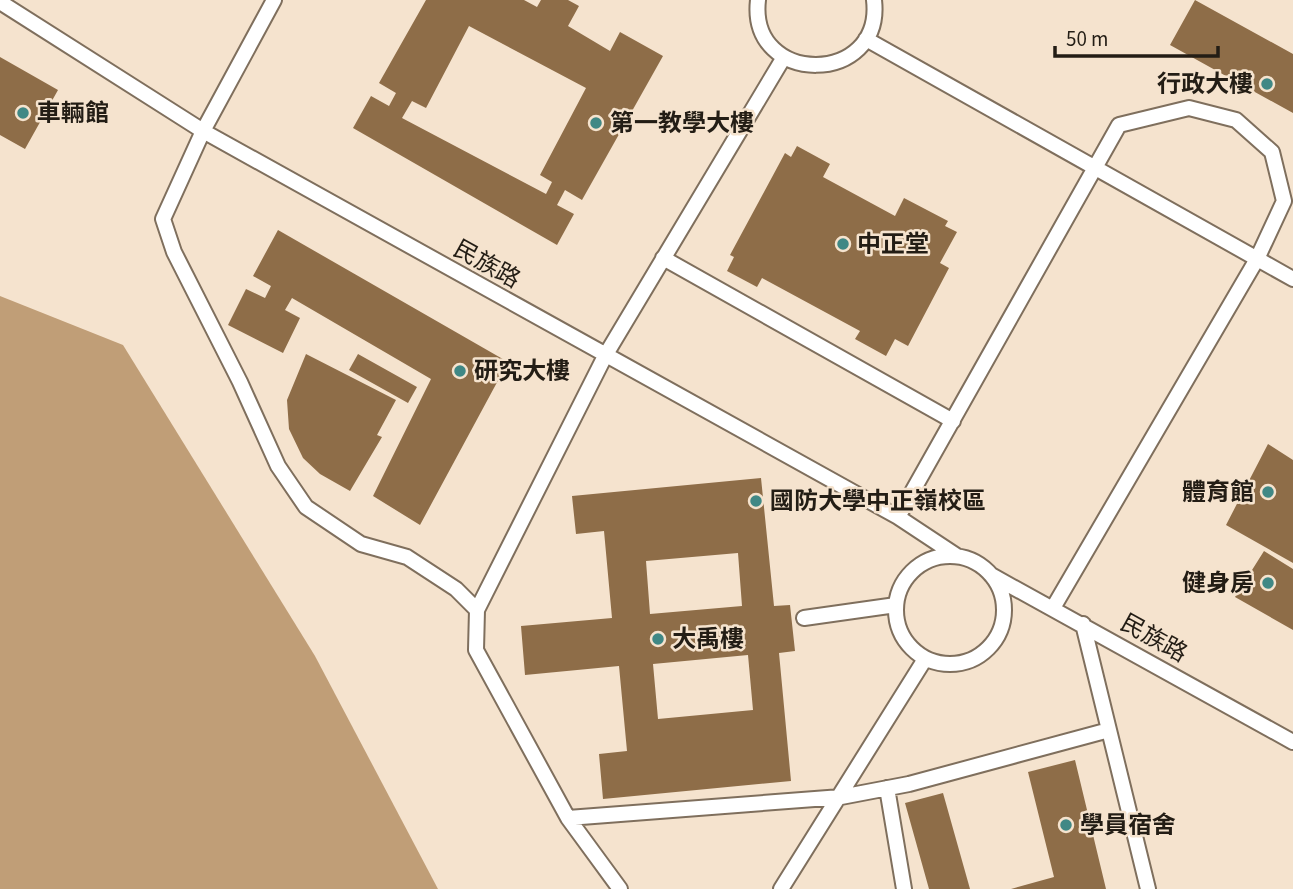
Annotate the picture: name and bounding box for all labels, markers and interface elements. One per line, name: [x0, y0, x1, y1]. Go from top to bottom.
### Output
scale bar: [1055, 14, 1218, 58]
text: 50 m: [1066, 24, 1108, 54]
place label: 行政大樓: [1157, 67, 1253, 102]
marker: 行政大樓: [1259, 76, 1275, 92]
place label: 車輛館: [37, 96, 109, 131]
marker: 車輛館: [15, 105, 31, 121]
place label: 第一教學大樓: [610, 106, 754, 141]
marker: 第一教學大樓: [588, 115, 604, 131]
place label: 中正堂: [857, 227, 929, 262]
street label: 民族路: [447, 232, 527, 297]
marker: 中正堂: [835, 236, 851, 252]
place label: 研究大樓: [474, 354, 570, 389]
marker: 研究大樓: [452, 363, 468, 379]
place label: 體育館: [1182, 475, 1254, 510]
place label: 國防大學中正嶺校區: [770, 484, 986, 519]
marker: 體育館: [1260, 484, 1276, 500]
marker: 國防大學中正嶺校區: [748, 493, 764, 509]
place label: 健身房: [1182, 566, 1254, 601]
marker: 健身房: [1260, 575, 1276, 591]
street label: 民族路: [1114, 606, 1194, 671]
place label: 大禹樓: [672, 622, 744, 657]
marker: 大禹樓: [650, 631, 666, 647]
place label: 學員宿舍: [1080, 808, 1176, 843]
marker: 學員宿舍: [1058, 817, 1074, 833]

